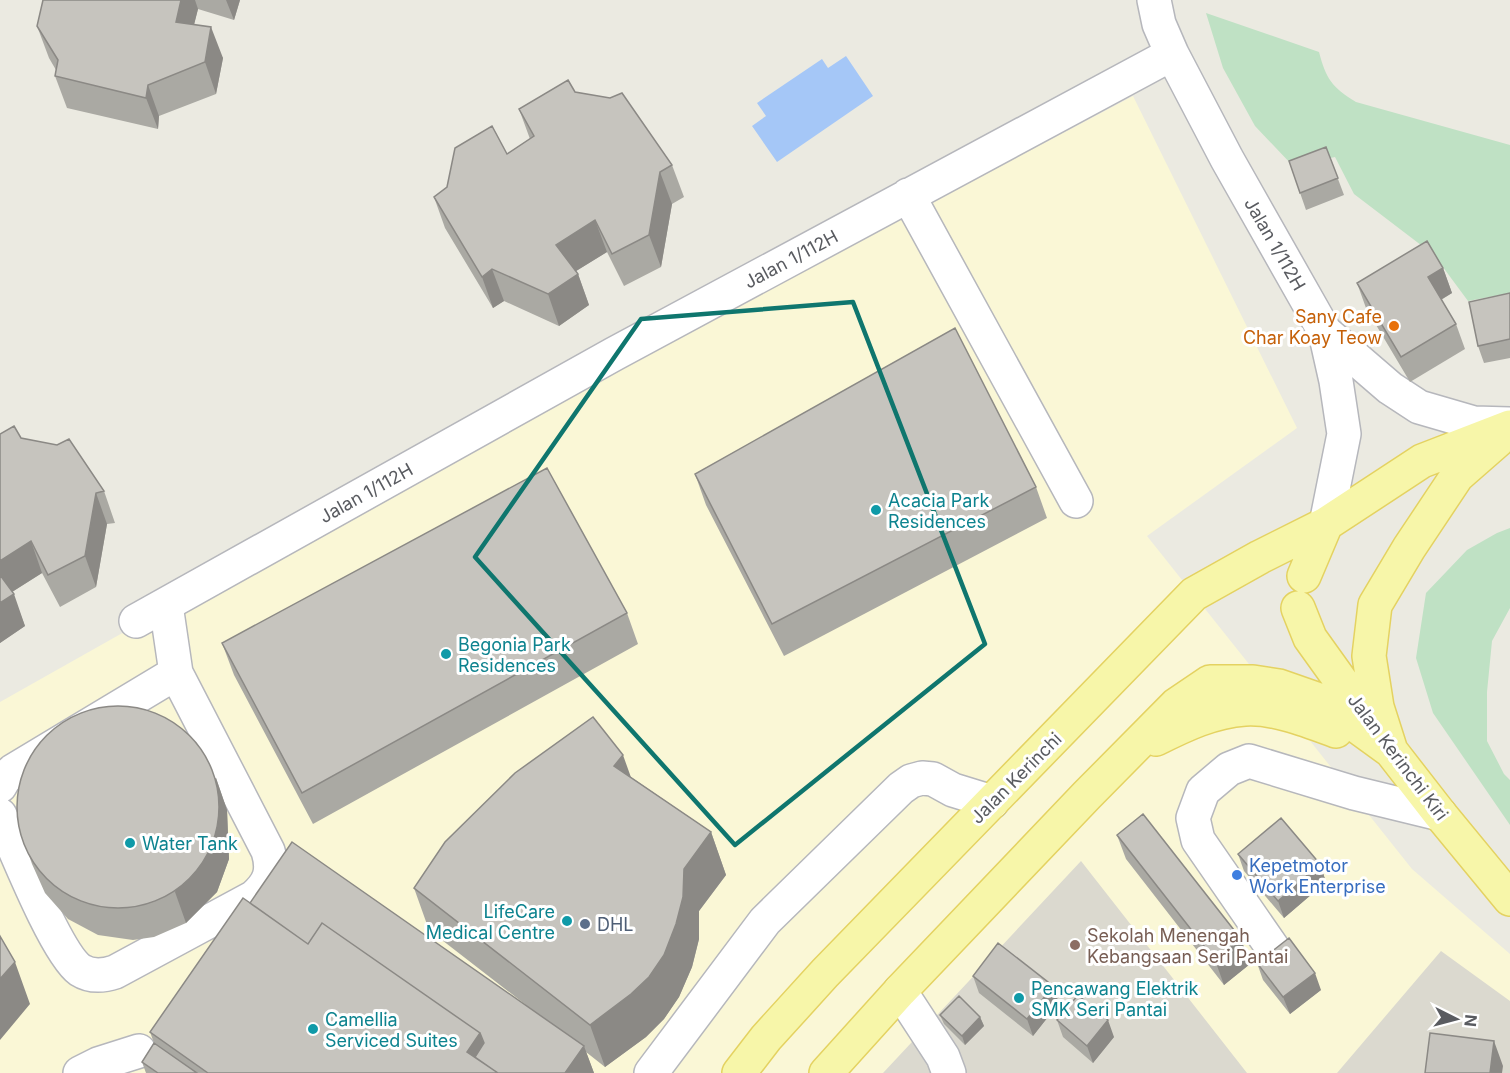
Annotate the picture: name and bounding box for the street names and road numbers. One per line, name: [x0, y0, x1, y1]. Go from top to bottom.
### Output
street label: Jalan 1/112H: [1240, 194, 1310, 294]
street label: Jalan 1/112H: [740, 225, 842, 293]
street label: Jalan 1/112H: [316, 459, 416, 527]
street label: Jalan Kerinchi Kiri: [1344, 690, 1452, 824]
street label: Jalan Kerinchi: [966, 728, 1066, 828]

